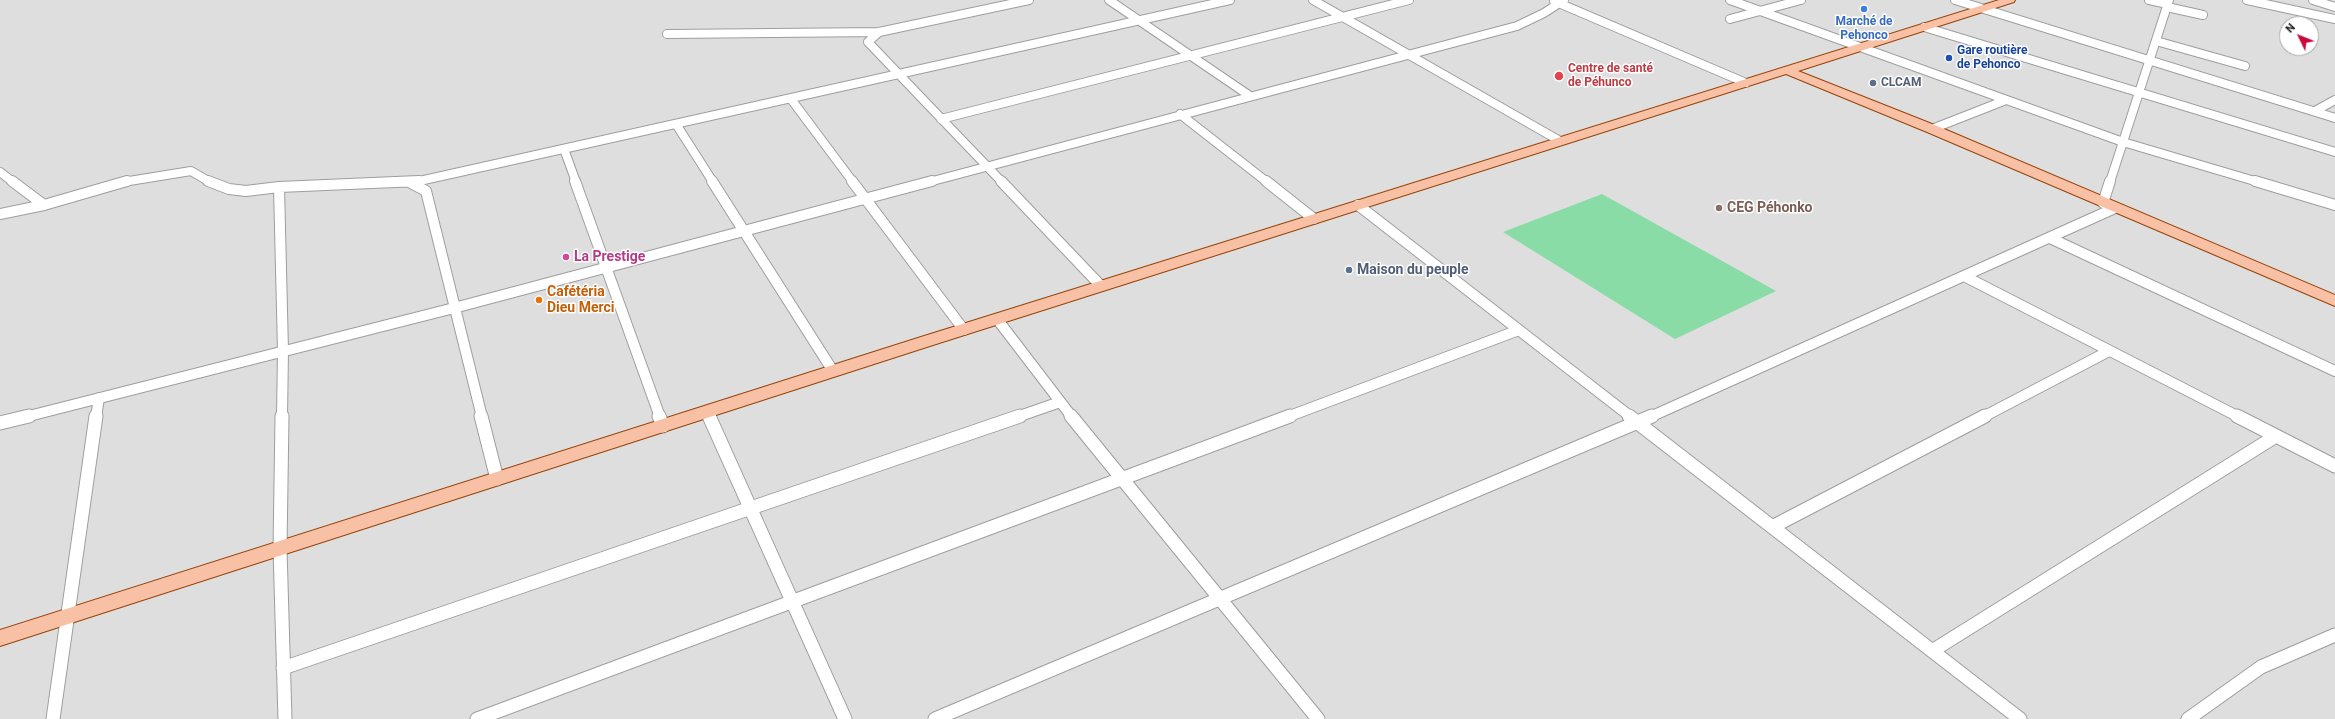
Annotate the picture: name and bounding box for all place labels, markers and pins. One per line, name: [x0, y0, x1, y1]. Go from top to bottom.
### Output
marker: Marché de Pehonco: [1859, 4, 1869, 14]
place label: Marché de Pehonco: [1836, 15, 1892, 43]
place label: Gare routière de Pehonco: [1957, 44, 2028, 72]
marker: Gare routière de Pehonco: [1944, 53, 1954, 63]
place label: Centre de santé de Péhunco: [1568, 62, 1653, 90]
marker: Centre de santé de Péhunco: [1553, 70, 1565, 82]
place label: CLCAM: [1881, 76, 1921, 90]
marker: CLCAM: [1868, 78, 1878, 88]
place label: CEG Péhonko: [1727, 200, 1813, 216]
marker: CEG Péhonko: [1714, 203, 1724, 213]
place label: La Prestige: [574, 249, 645, 265]
marker: La Prestige: [561, 252, 571, 262]
place label: Maison du peuple: [1357, 262, 1468, 278]
marker: Maison du peuple: [1344, 265, 1354, 275]
place label: Cafétéria Dieu Merci: [547, 284, 614, 316]
marker: Cafétéria Dieu Merci: [534, 295, 544, 305]

